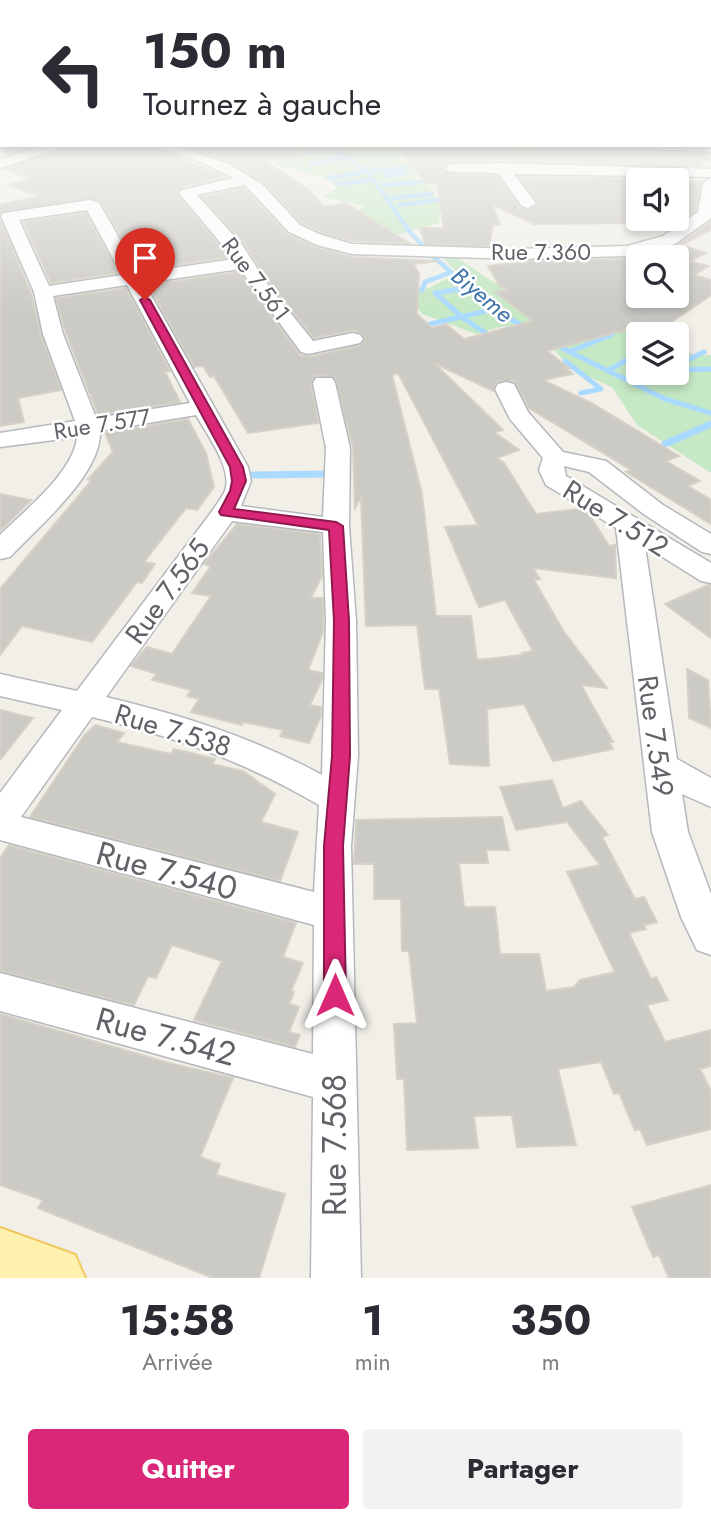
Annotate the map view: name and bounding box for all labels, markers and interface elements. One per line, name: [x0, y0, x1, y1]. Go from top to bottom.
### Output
text: 150 m: [143, 16, 287, 86]
icon: left: [28, 28, 119, 119]
text: Tournez à gauche: [143, 81, 381, 127]
map controls: [626, 168, 689, 385]
button: sound: [626, 168, 689, 231]
pin: [115, 228, 175, 300]
street label: Rue 7.561: [213, 230, 299, 328]
street label: Rue 7.360: [491, 235, 591, 269]
icon: arrive: [126, 239, 164, 277]
button: search: [626, 245, 689, 308]
water label: Biyeme: [444, 258, 521, 331]
button: layers: [626, 322, 689, 385]
street label: Rue 7.577: [51, 400, 153, 448]
street label: Rue 7.512: [555, 470, 677, 567]
street label: Rue 7.565: [115, 530, 220, 652]
street label: Rue 7.549: [627, 673, 684, 799]
street label: Rue 7.538: [110, 693, 236, 768]
street label: Rue 7.540: [91, 829, 243, 912]
position arrow: [298, 958, 372, 1032]
street label: Rue 7.542: [91, 995, 241, 1078]
street label: Rue 7.568: [311, 1074, 358, 1216]
text: 15:58: [120, 1290, 235, 1351]
text: 1: [362, 1290, 383, 1351]
text: 350: [510, 1290, 591, 1351]
text: Arrivée: [142, 1345, 213, 1379]
text: min: [355, 1345, 391, 1379]
text: m: [542, 1345, 560, 1379]
button: Quitter: [28, 1429, 349, 1509]
button: Partager: [363, 1429, 683, 1509]

